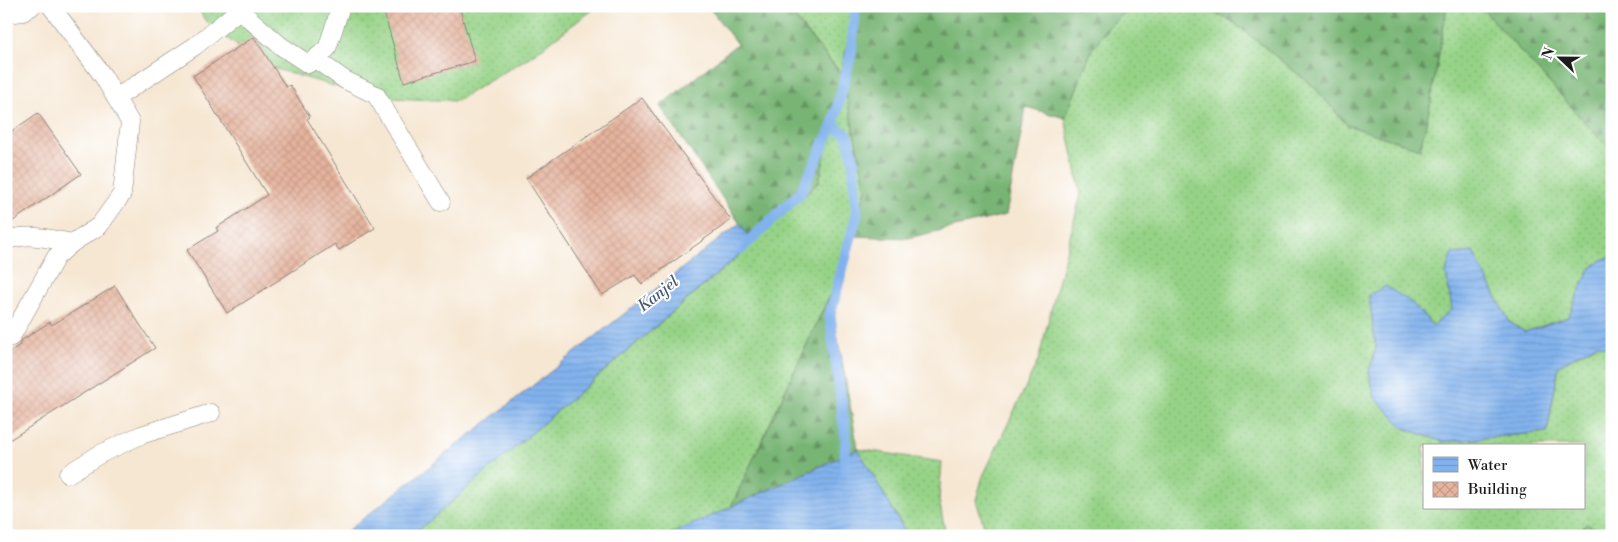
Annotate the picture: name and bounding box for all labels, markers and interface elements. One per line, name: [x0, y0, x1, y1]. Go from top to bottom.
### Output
north arrow: [1536, 32, 1586, 82]
text: N: [1538, 45, 1559, 62]
water label: Kanjel: [633, 271, 683, 316]
legend: [1423, 444, 1586, 510]
text: Water: [1467, 456, 1508, 475]
text: Building: [1467, 480, 1527, 499]

